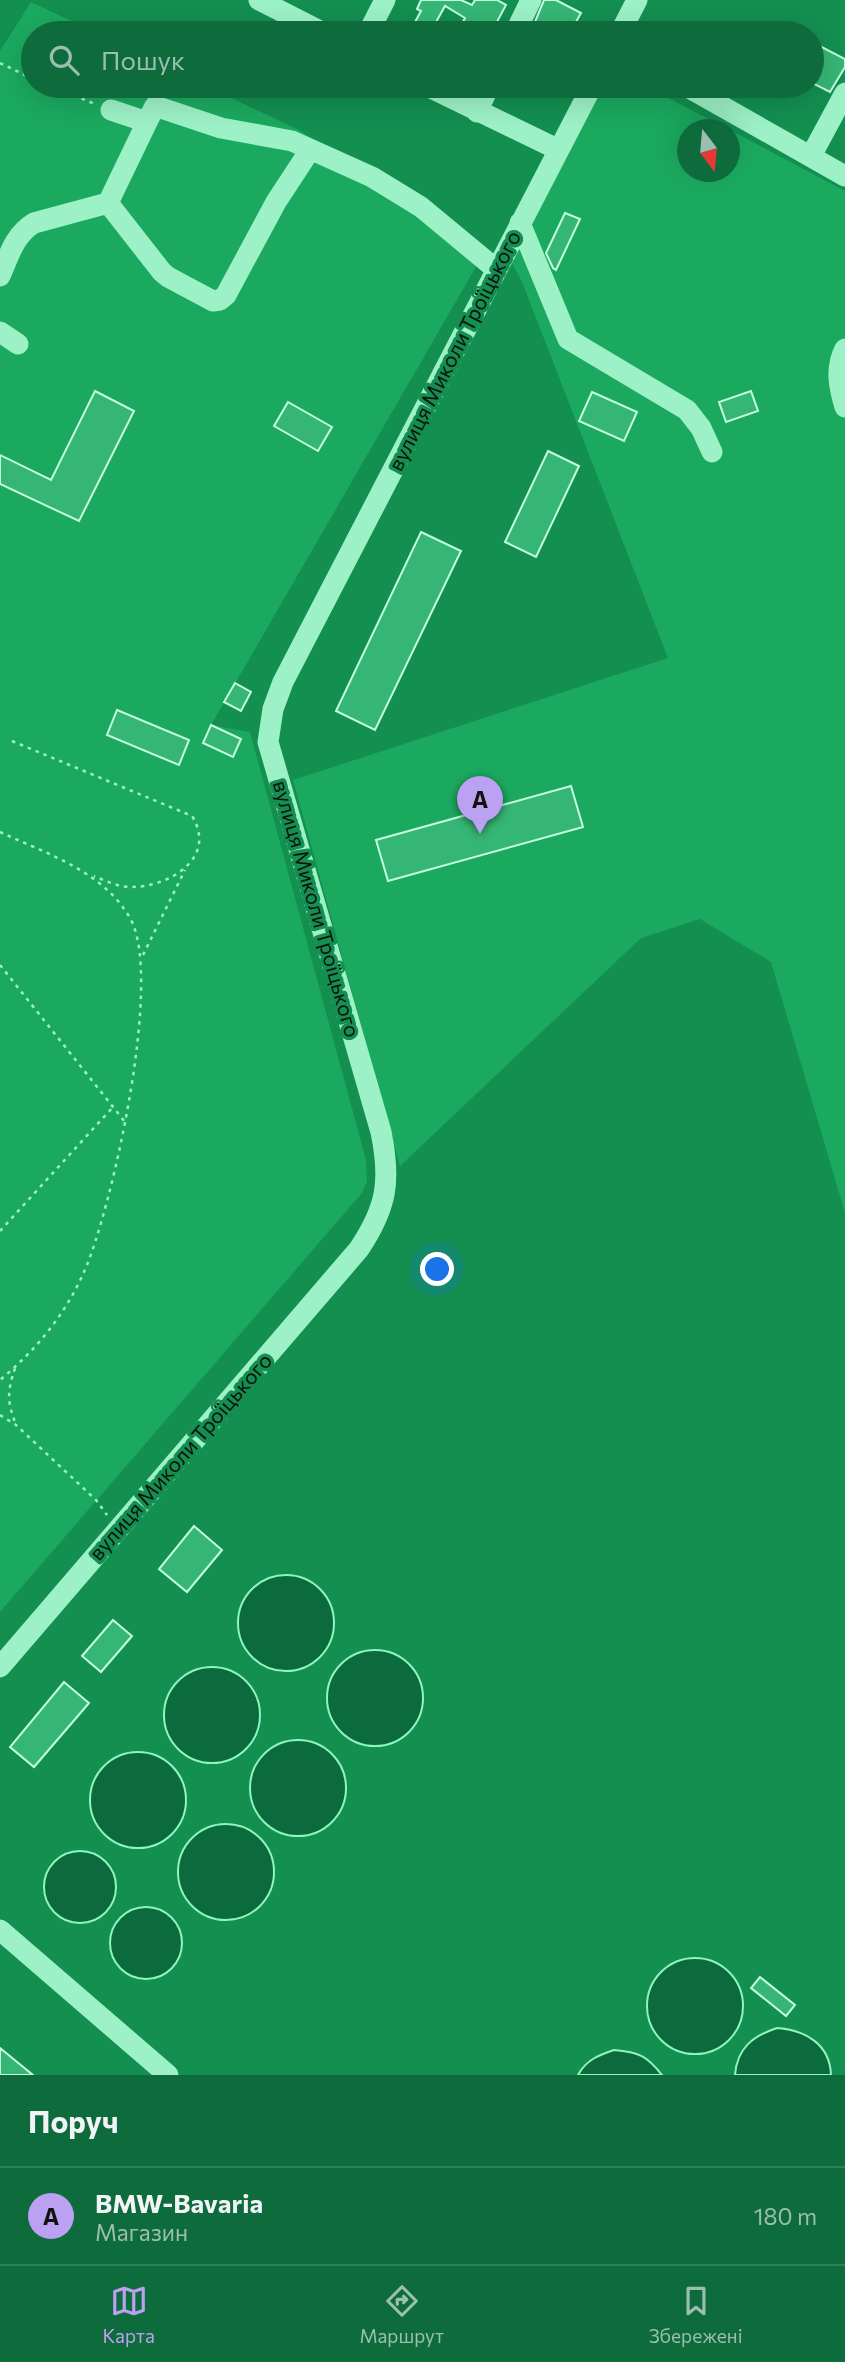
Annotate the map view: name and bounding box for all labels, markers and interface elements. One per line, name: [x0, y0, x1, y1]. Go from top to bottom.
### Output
search box: [21, 21, 824, 98]
icon: search: [45, 41, 83, 79]
text: Пошук: [101, 44, 185, 75]
north arrow: [677, 119, 740, 182]
street label: вулиця Миколи Троїцького: [382, 226, 525, 475]
pin: A: [457, 776, 503, 834]
street label: вулиця Миколи Троїцького: [269, 777, 366, 1040]
your location: [420, 1252, 454, 1286]
street label: вулиця Миколи Троїцького: [83, 1347, 277, 1565]
text: Поруч: [28, 2102, 119, 2139]
text: BMW-Bavaria: [95, 2187, 263, 2218]
text: A: [43, 2202, 59, 2230]
text: 180 m: [754, 2202, 817, 2230]
text: Магазин: [95, 2218, 188, 2246]
tab: Карта: [102, 2282, 155, 2347]
tab: Маршрут: [360, 2282, 444, 2347]
tab: Збережені: [649, 2282, 743, 2347]

